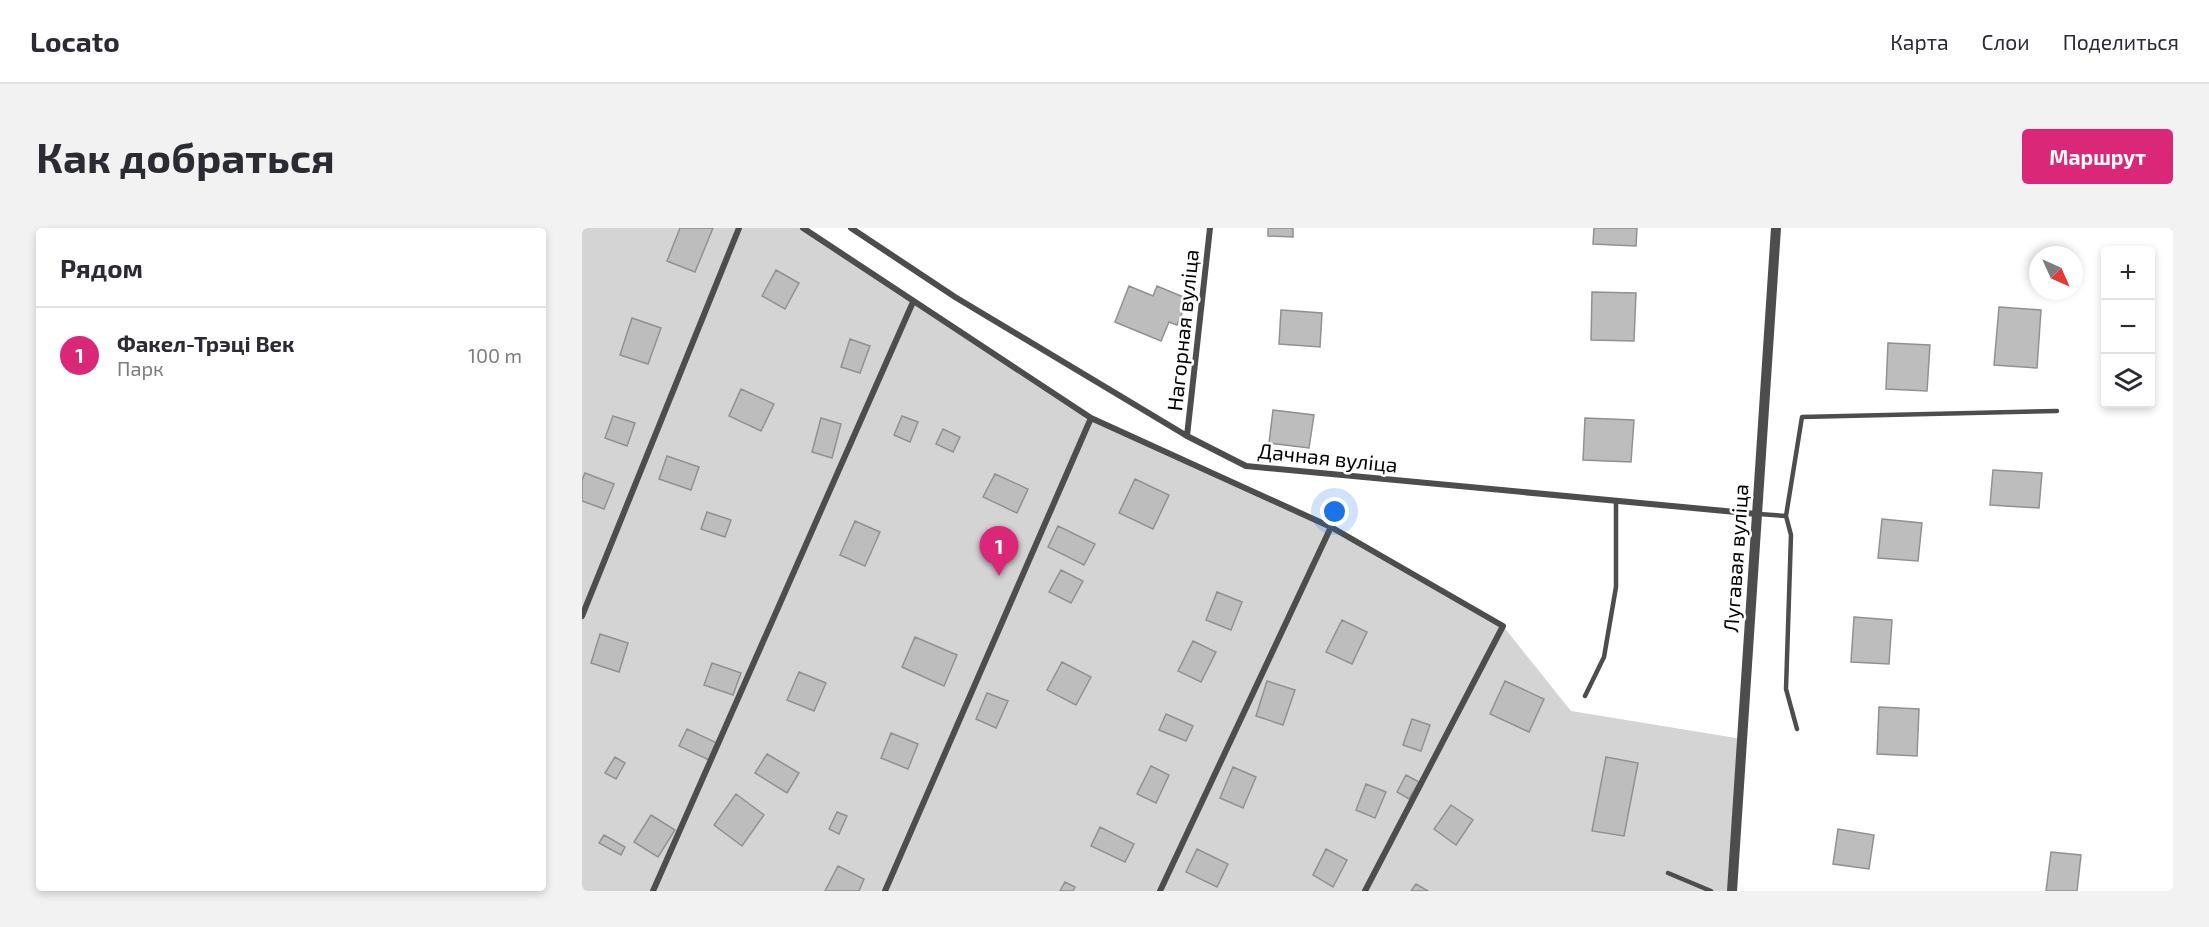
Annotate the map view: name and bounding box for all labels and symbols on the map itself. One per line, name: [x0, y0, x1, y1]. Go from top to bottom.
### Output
north arrow: [2029, 246, 2083, 300]
street label: Нагорная вуліца: [1161, 248, 1204, 412]
street label: Дачная вуліца: [1257, 437, 1399, 478]
street label: Лугавая вуліца: [1717, 483, 1754, 633]
your location: [1320, 497, 1349, 526]
pin: 1: [980, 526, 1018, 576]

